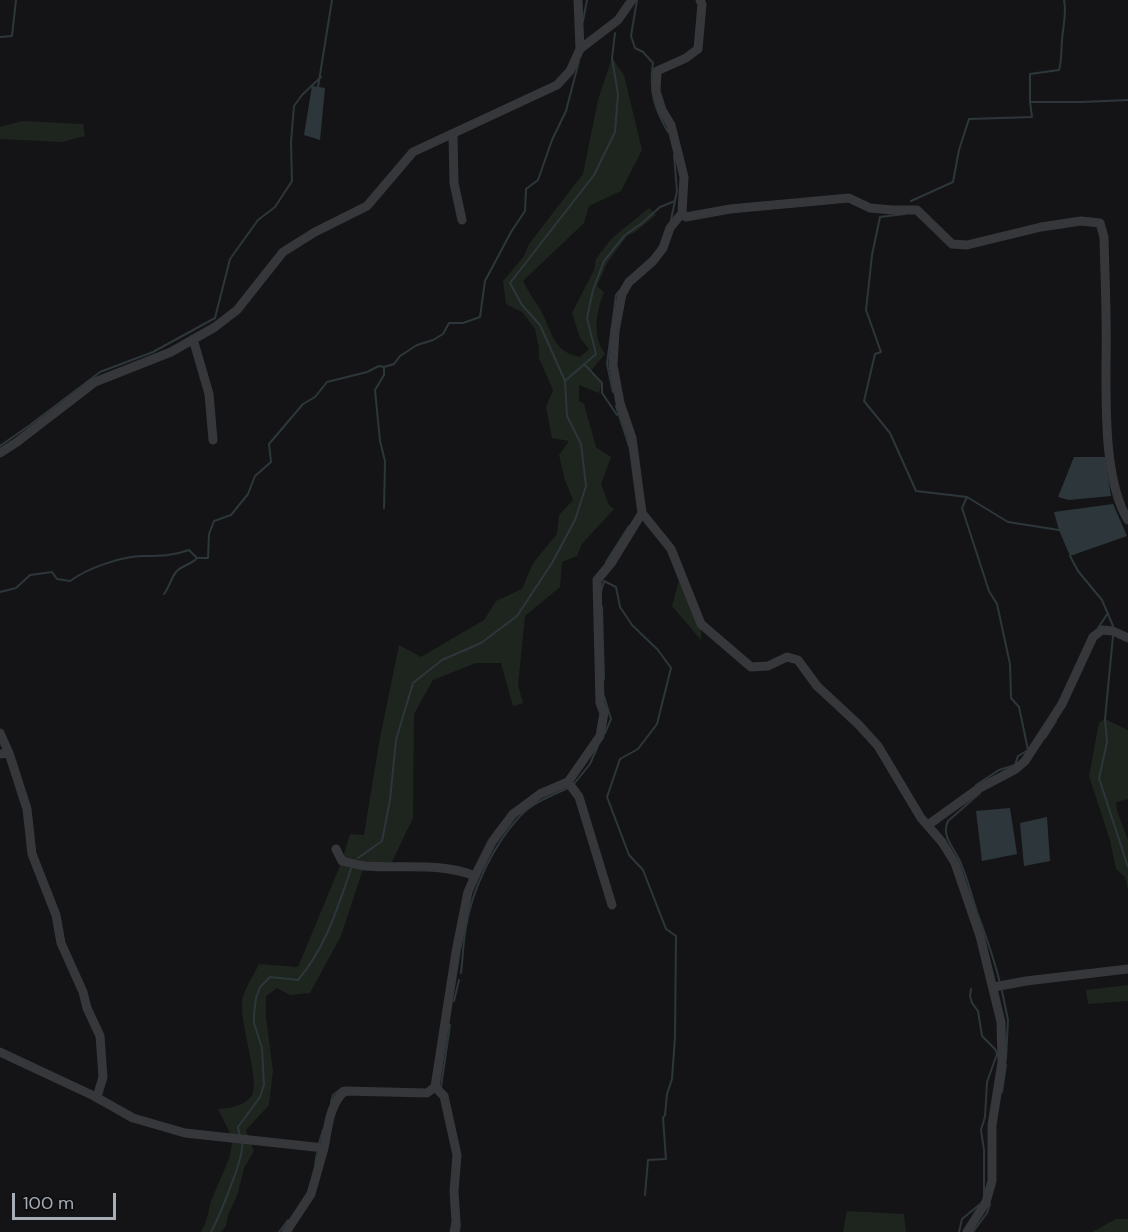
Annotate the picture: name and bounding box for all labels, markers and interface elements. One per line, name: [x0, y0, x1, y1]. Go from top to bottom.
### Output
scale bar: [15, 1181, 118, 1219]
text: 100 m: [23, 1191, 74, 1215]

